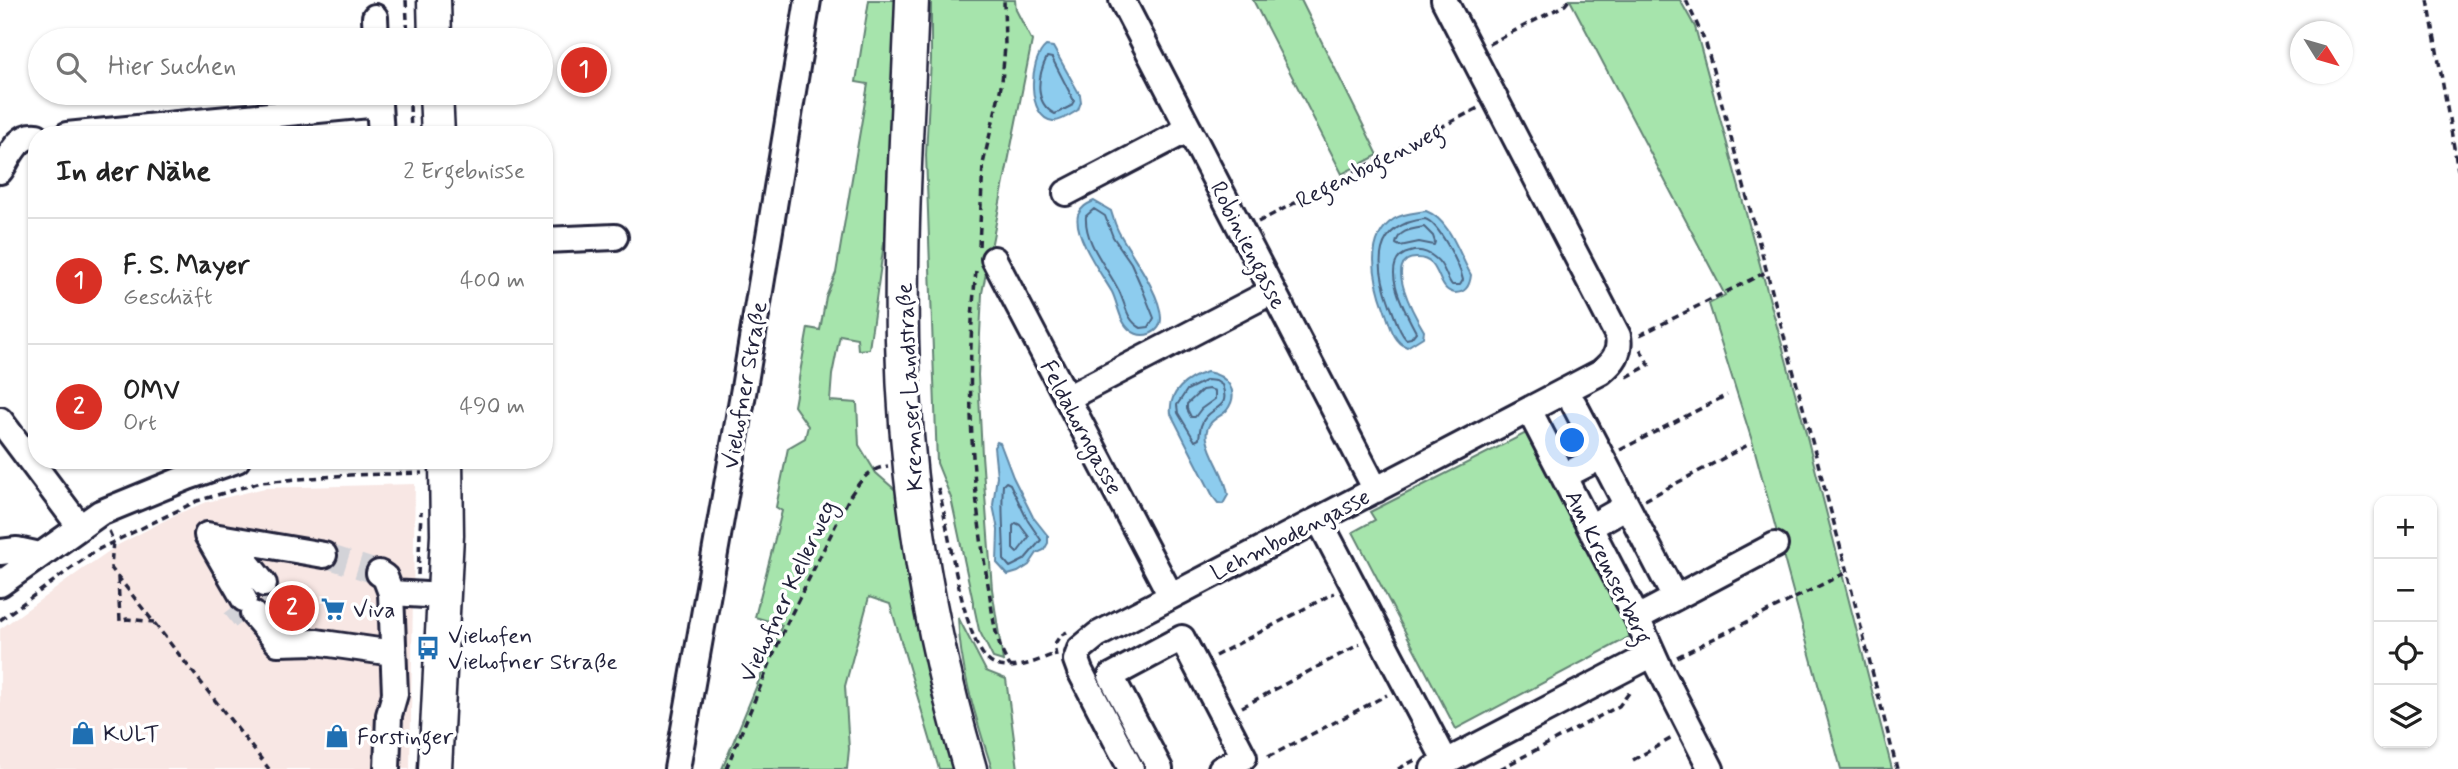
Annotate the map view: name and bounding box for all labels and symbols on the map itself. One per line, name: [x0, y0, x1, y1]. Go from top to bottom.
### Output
north arrow: [2290, 21, 2353, 84]
pin: 1: [561, 44, 607, 96]
street label: Regenbogenweg: [1291, 117, 1449, 219]
street label: Robiniengasse: [1200, 177, 1292, 316]
street label: Kremser Landstraße: [891, 282, 931, 492]
street label: Viehofner Straße: [716, 299, 775, 471]
street label: Feldahorngasse: [1030, 355, 1128, 501]
your location: [1555, 423, 1589, 457]
street label: Lehmbodengasse: [1206, 483, 1376, 589]
street label: Am Kremserberg: [1555, 486, 1658, 651]
street label: Viehofner Kellerweg: [734, 496, 846, 688]
pin: 2: [269, 582, 315, 634]
supermarket icon: Viva: [319, 595, 347, 623]
place label: Viva: [353, 596, 396, 626]
place label: Viehofen Viehofner Straße: [448, 622, 618, 678]
bus stop icon: Viehofen Viehofner Straße: [414, 634, 442, 662]
shop icon: KULT: [69, 719, 97, 747]
place label: KULT: [103, 720, 160, 750]
shop icon: Forstinger: [323, 722, 351, 750]
place label: Forstinger: [357, 723, 453, 755]

